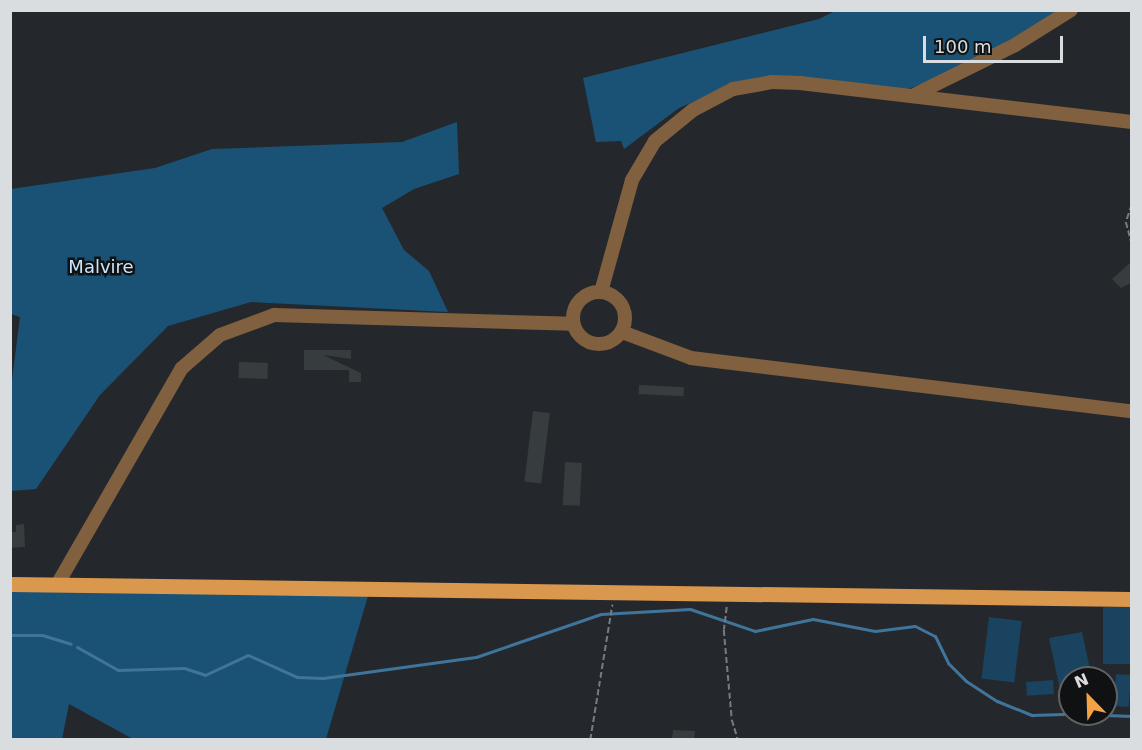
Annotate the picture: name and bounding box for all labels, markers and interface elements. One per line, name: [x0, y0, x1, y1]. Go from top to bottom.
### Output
scale bar: [926, 24, 1066, 62]
text: 100 m: [934, 36, 992, 57]
park label: Malvire: [68, 256, 134, 278]
north arrow: [1058, 666, 1118, 726]
text: N: [1072, 669, 1091, 692]

